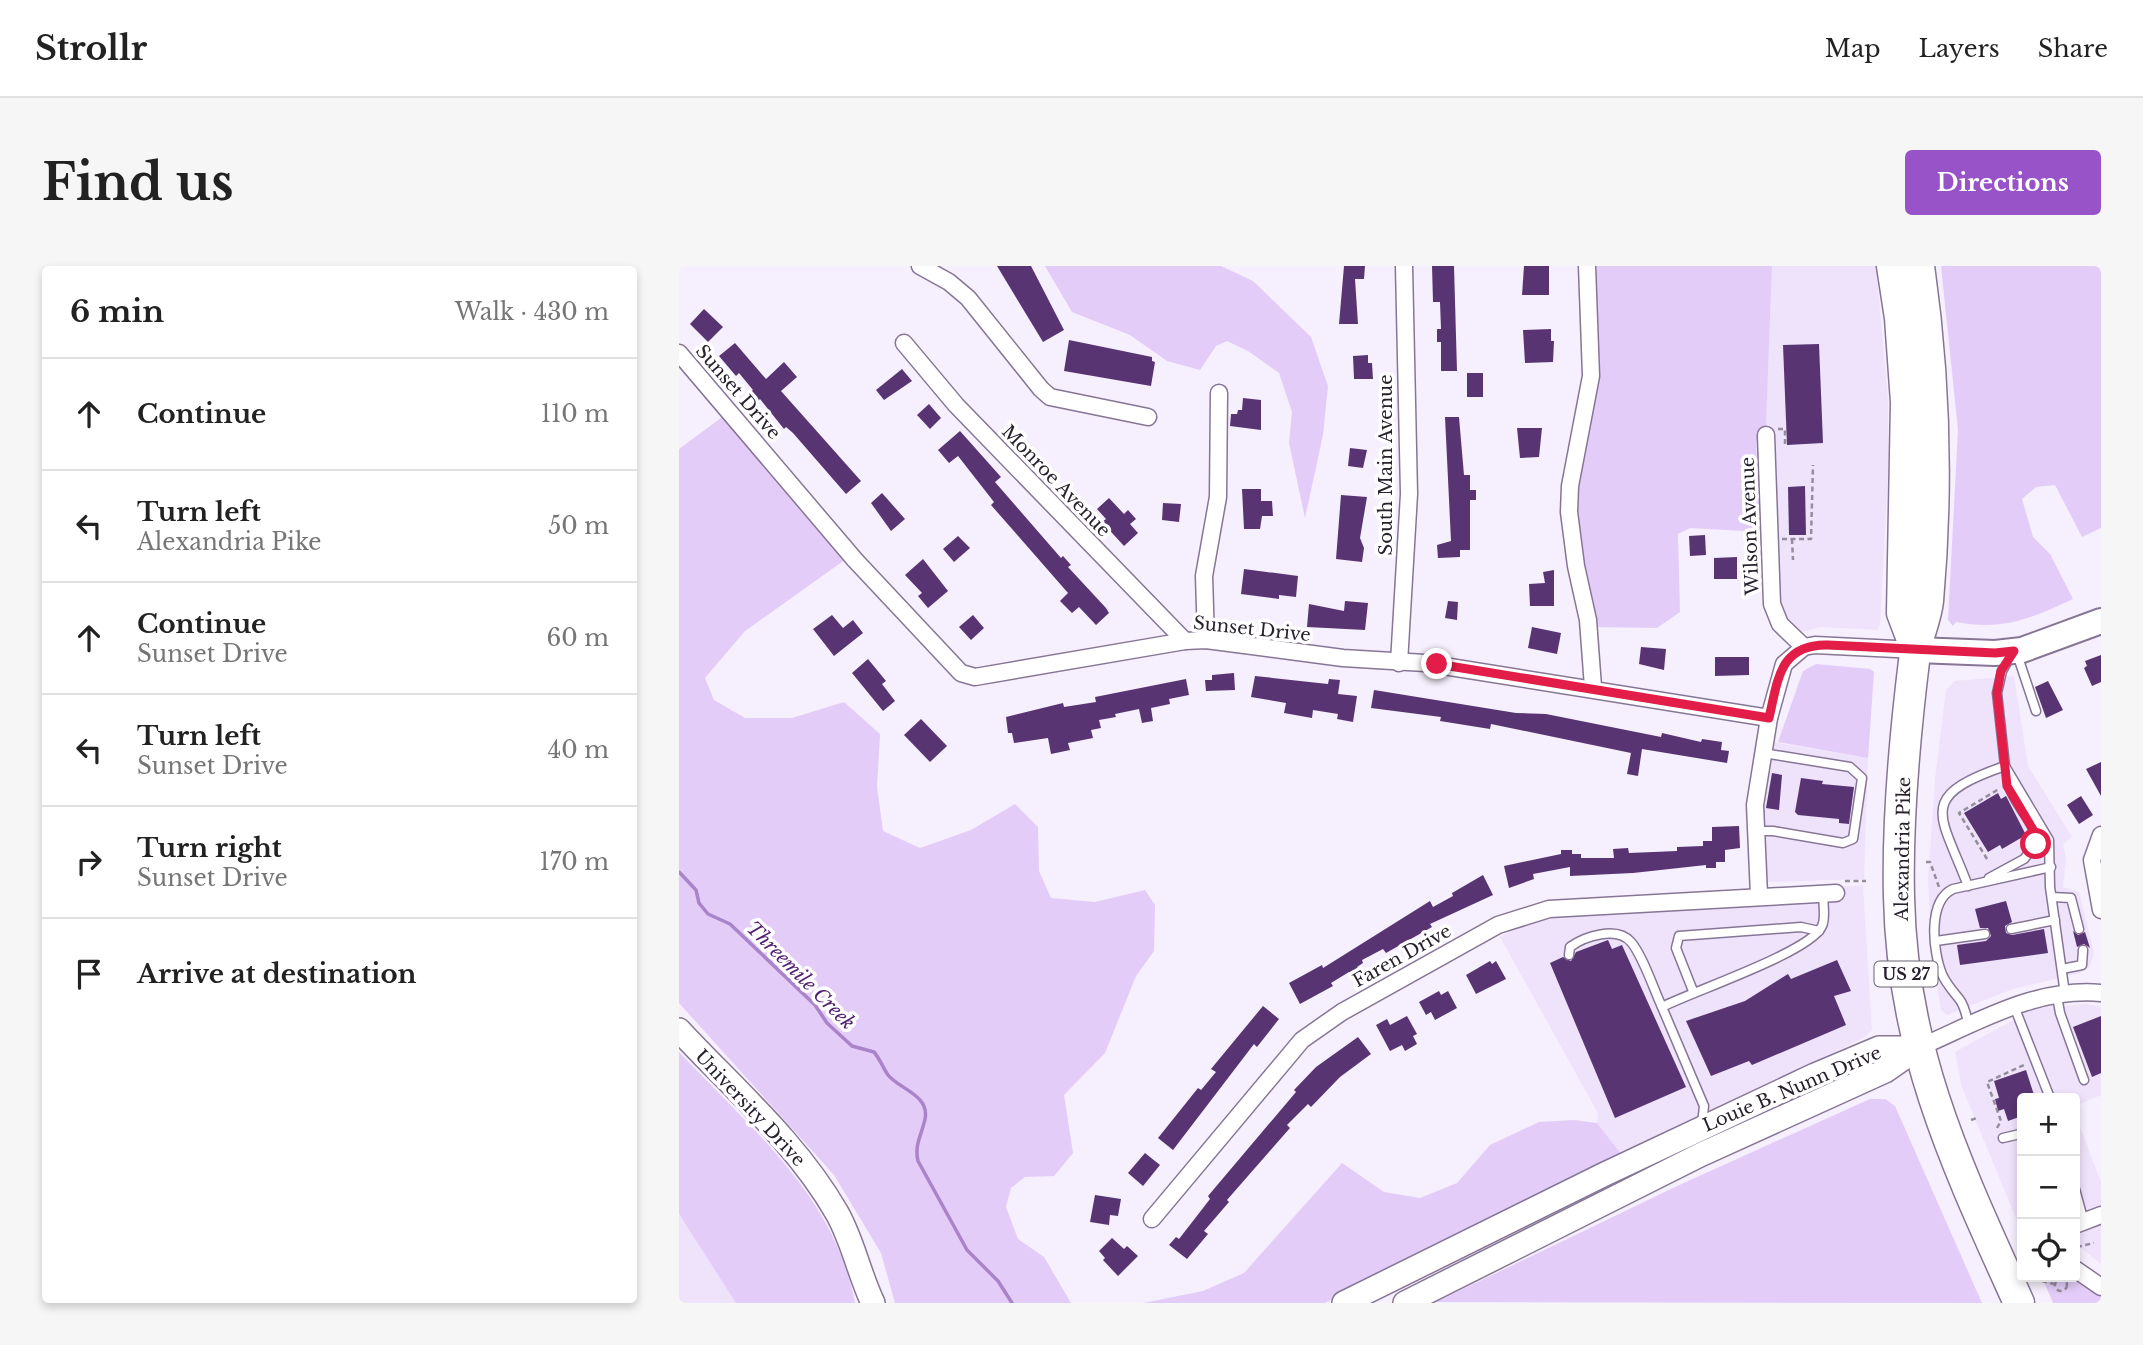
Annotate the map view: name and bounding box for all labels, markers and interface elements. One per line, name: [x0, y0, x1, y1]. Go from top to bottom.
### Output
text: Strollr: [35, 28, 147, 69]
text: Map: [1825, 34, 1881, 63]
text: Layers: [1919, 34, 2000, 63]
text: Share: [2038, 34, 2108, 63]
button: Directions: [1905, 150, 2101, 215]
text: Find us: [42, 152, 234, 213]
text: 6 min: [70, 293, 164, 330]
text: Walk · 430 m: [455, 298, 609, 326]
street label: Sunset Drive: [691, 340, 785, 444]
street label: South Main Avenue: [1375, 375, 1397, 555]
icon: ahead: [70, 395, 108, 433]
text: Continue: [137, 398, 266, 430]
text: 110 m: [541, 400, 609, 428]
street label: Monroe Avenue: [997, 421, 1115, 541]
street label: Wilson Avenue: [1737, 456, 1763, 597]
text: Turn left: [137, 496, 261, 528]
icon: left: [70, 507, 108, 545]
text: 50 m: [548, 512, 609, 540]
text: Alexandria Pike: [137, 528, 321, 556]
text: Continue: [137, 608, 266, 640]
street label: Sunset Drive: [1192, 612, 1312, 646]
icon: ahead: [70, 619, 108, 657]
text: 60 m: [547, 624, 609, 652]
text: Sunset Drive: [137, 640, 288, 668]
route end: [1421, 648, 1452, 679]
text: Turn left: [137, 720, 261, 752]
icon: left: [70, 731, 108, 769]
text: 40 m: [548, 736, 609, 764]
text: Sunset Drive: [137, 752, 288, 780]
street label: Alexandria Pike: [1891, 777, 1915, 922]
route start: [2020, 828, 2051, 859]
text: Turn right: [137, 832, 282, 864]
icon: right: [70, 843, 108, 881]
text: 170 m: [539, 848, 609, 876]
text: Sunset Drive: [137, 864, 288, 892]
water label: Threemile Creek: [742, 916, 860, 1034]
street label: Faren Drive: [1349, 920, 1455, 992]
icon: arrive: [70, 955, 108, 993]
text: Arrive at destination: [137, 958, 417, 990]
road number: US 27: [1875, 961, 1937, 986]
street label: Louie B. Nunn Drive: [1700, 1041, 1884, 1137]
street label: University Drive: [690, 1045, 810, 1171]
map controls: [2017, 1093, 2080, 1282]
button: +: [2017, 1093, 2080, 1156]
button: −: [2017, 1156, 2080, 1219]
button: locate: [2017, 1219, 2080, 1282]

